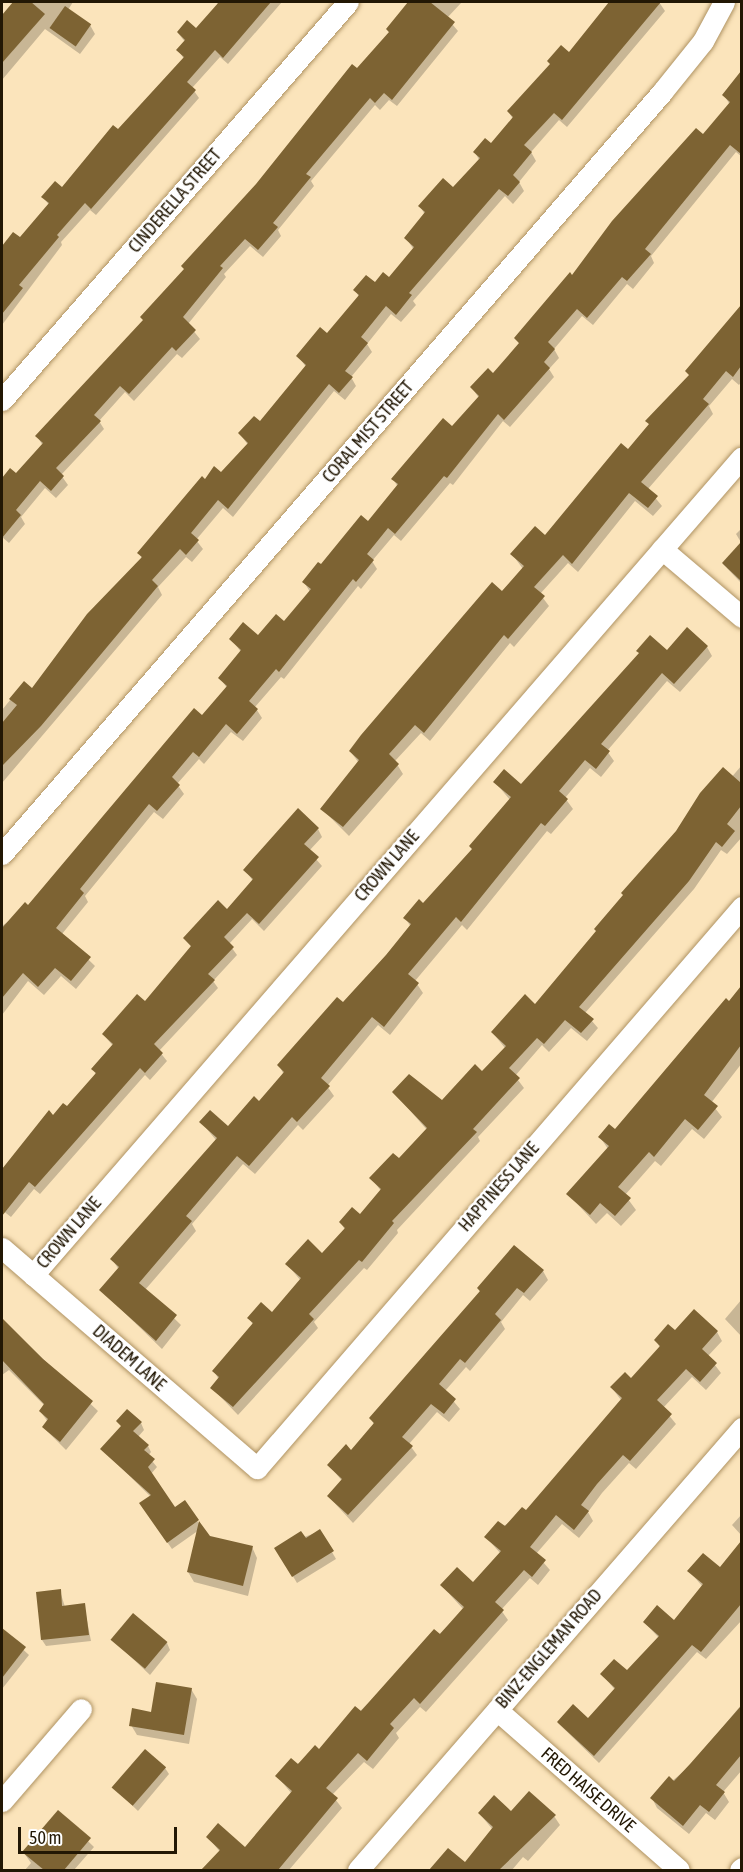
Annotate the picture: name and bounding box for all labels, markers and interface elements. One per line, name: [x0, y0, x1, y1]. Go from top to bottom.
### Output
street label: CINDERELLA STREET: [124, 145, 226, 257]
street label: CORAL MIST STREET: [318, 377, 418, 487]
street label: CROWN LANE: [350, 826, 424, 906]
street label: HAPPINESS LANE: [454, 1138, 544, 1236]
street label: CROWN LANE: [32, 1193, 106, 1273]
street label: DIADEM LANE: [88, 1320, 170, 1396]
street label: BINZ-ENGLEMAN ROAD: [491, 1585, 607, 1713]
street label: FRED HAISE DRIVE: [536, 1743, 640, 1837]
scale bar: [21, 1815, 180, 1853]
text: 50 m: [29, 1827, 61, 1848]

